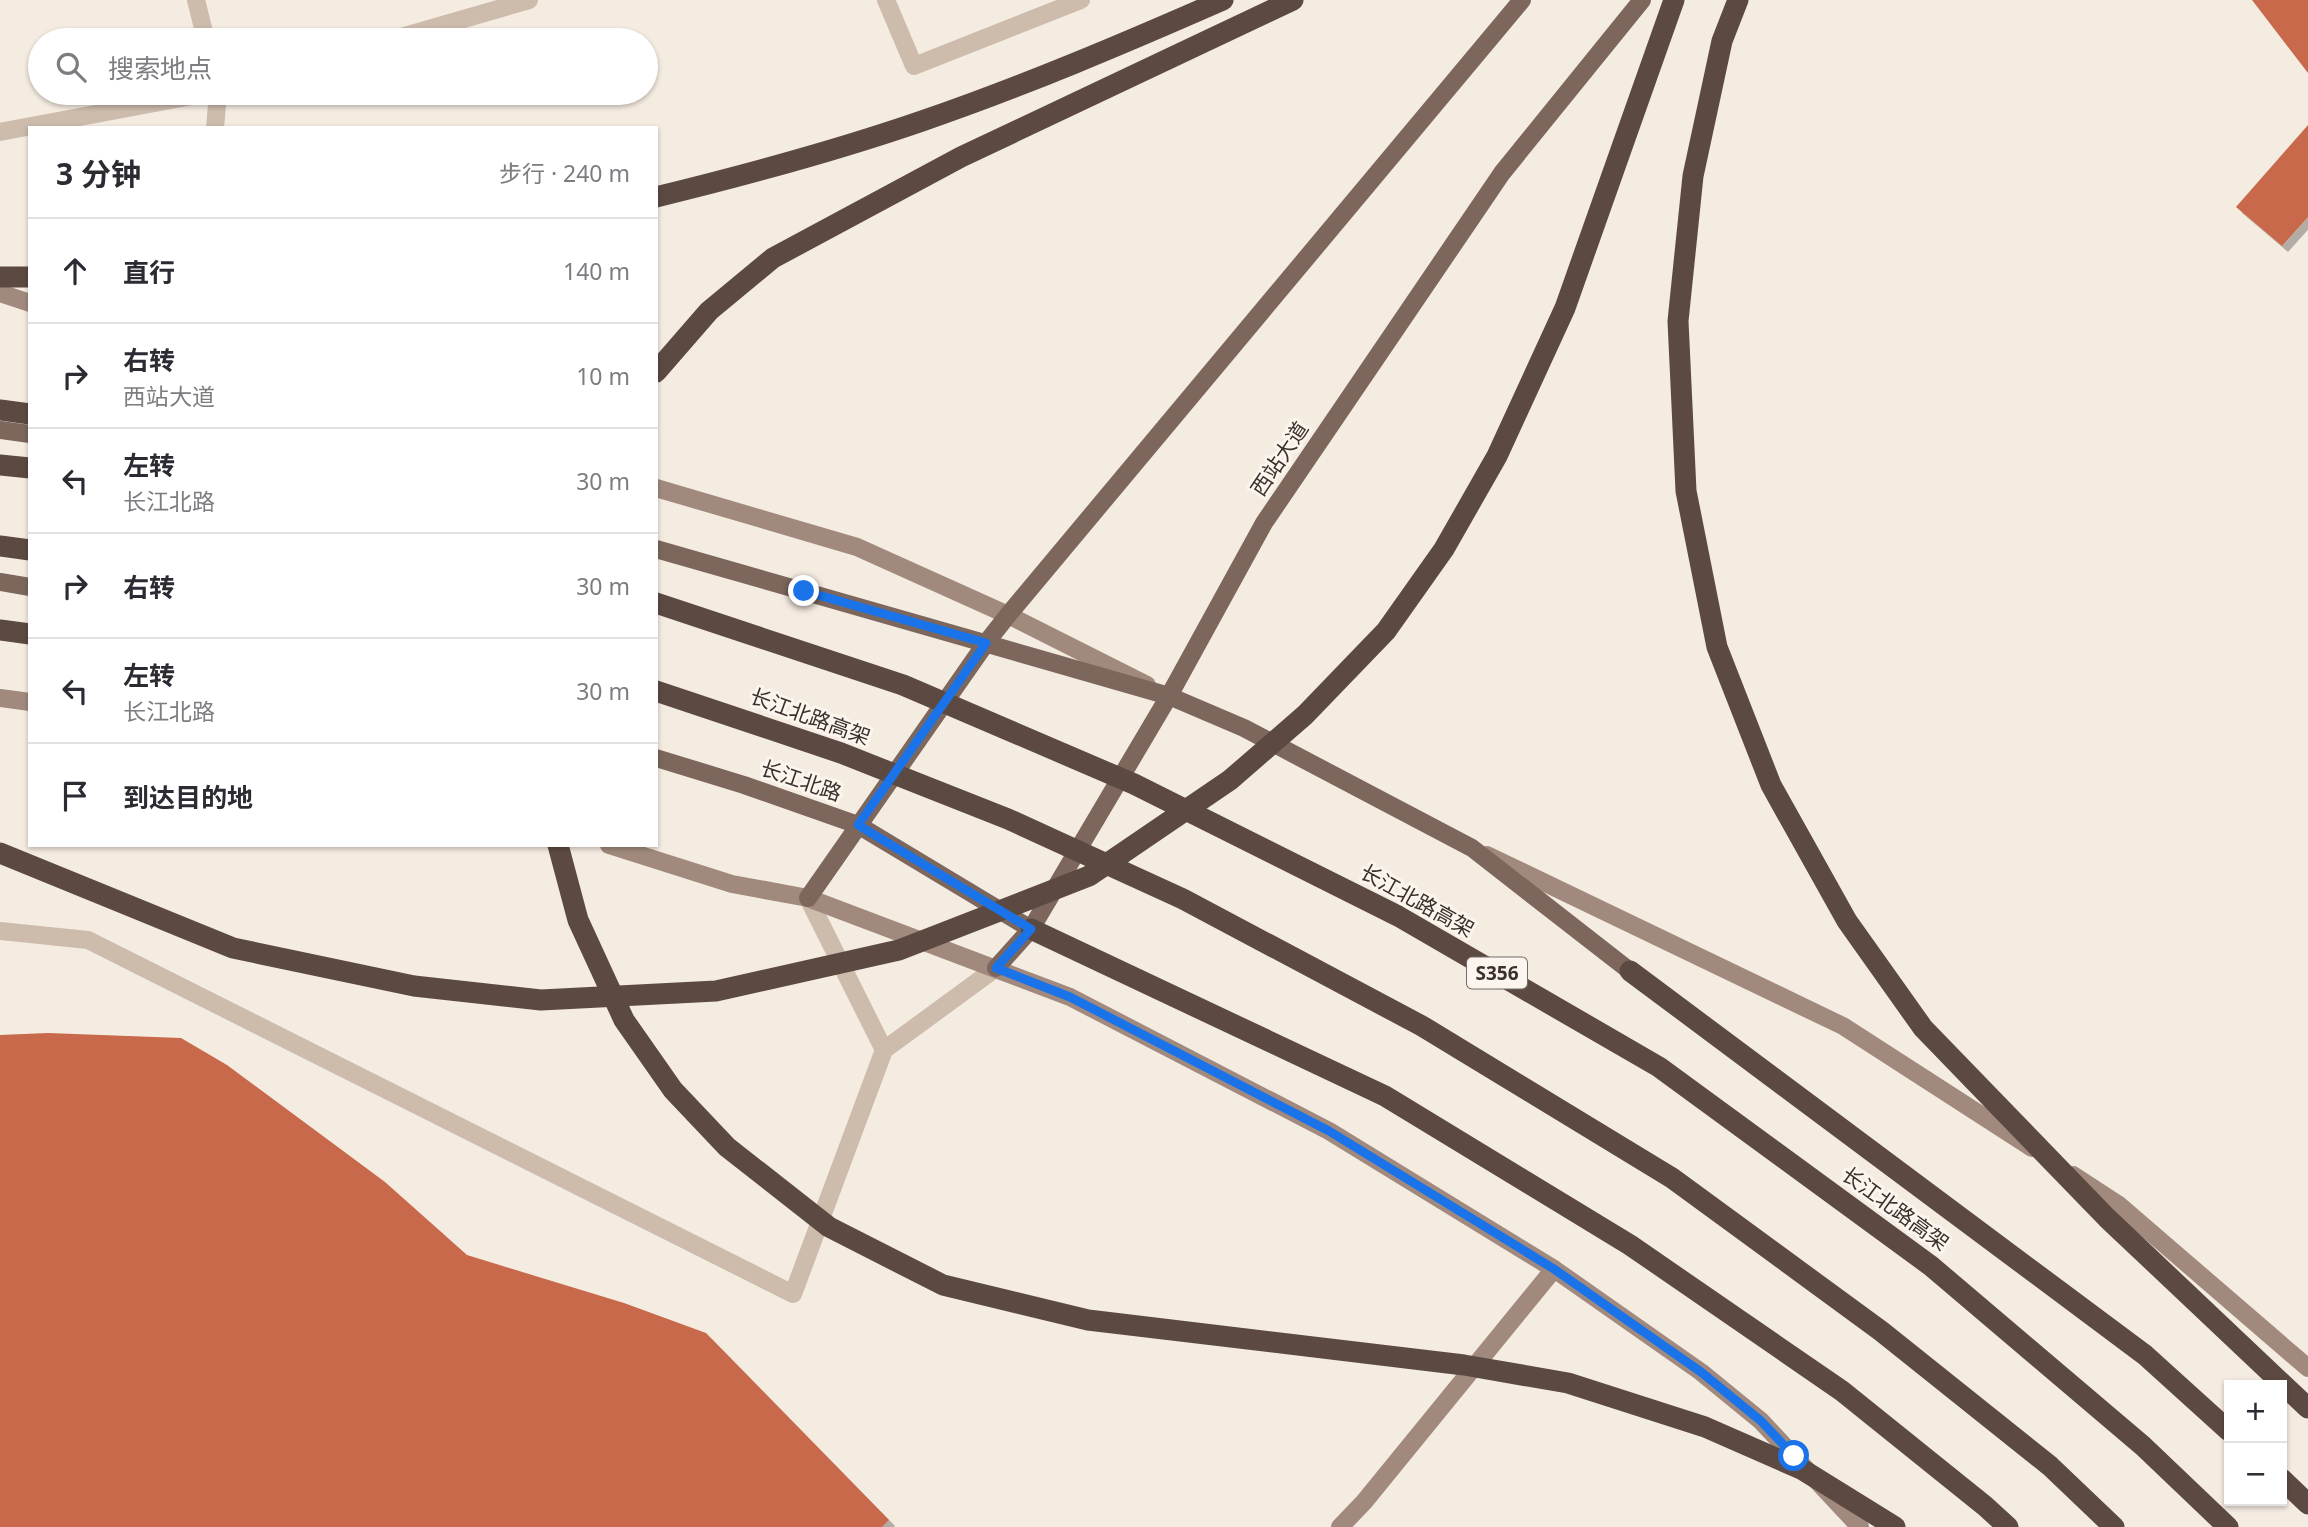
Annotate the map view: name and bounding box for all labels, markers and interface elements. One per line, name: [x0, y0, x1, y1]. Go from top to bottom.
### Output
search box: [28, 28, 658, 105]
icon: search: [52, 48, 90, 86]
text: 搜索地点: [108, 50, 212, 86]
text: 3 分钟: [56, 153, 141, 194]
text: 步行 · 240 m: [499, 157, 630, 189]
icon: ahead: [56, 252, 94, 290]
text: 直行: [123, 254, 175, 290]
text: 140 m: [563, 255, 630, 287]
text: 右转: [123, 342, 175, 378]
icon: right: [56, 357, 94, 395]
text: 10 m: [576, 360, 630, 392]
text: 西站大道: [123, 380, 215, 412]
street label: 西站大道: [1244, 416, 1314, 501]
text: 左转: [123, 447, 175, 483]
icon: left: [56, 462, 94, 500]
text: 30 m: [576, 465, 630, 497]
text: 长江北路: [123, 485, 215, 517]
icon: right: [56, 567, 94, 605]
text: 右转: [123, 569, 175, 605]
text: 30 m: [576, 570, 630, 602]
route end: [788, 575, 819, 606]
text: 左转: [123, 657, 175, 693]
icon: left: [56, 672, 94, 710]
text: 30 m: [576, 675, 630, 707]
street label: 长江北路高架: [746, 681, 874, 751]
text: 长江北路: [123, 695, 215, 727]
street label: 长江北路: [757, 753, 846, 807]
icon: arrive: [56, 777, 94, 815]
text: 到达目的地: [123, 779, 253, 815]
street label: 长江北路高架: [1356, 857, 1479, 943]
road number: S356: [1467, 958, 1527, 988]
street label: 长江北路高架: [1836, 1160, 1955, 1257]
map controls: [2224, 1380, 2287, 1506]
button: +: [2224, 1380, 2287, 1443]
route start: [1778, 1440, 1809, 1471]
button: −: [2224, 1443, 2287, 1506]

